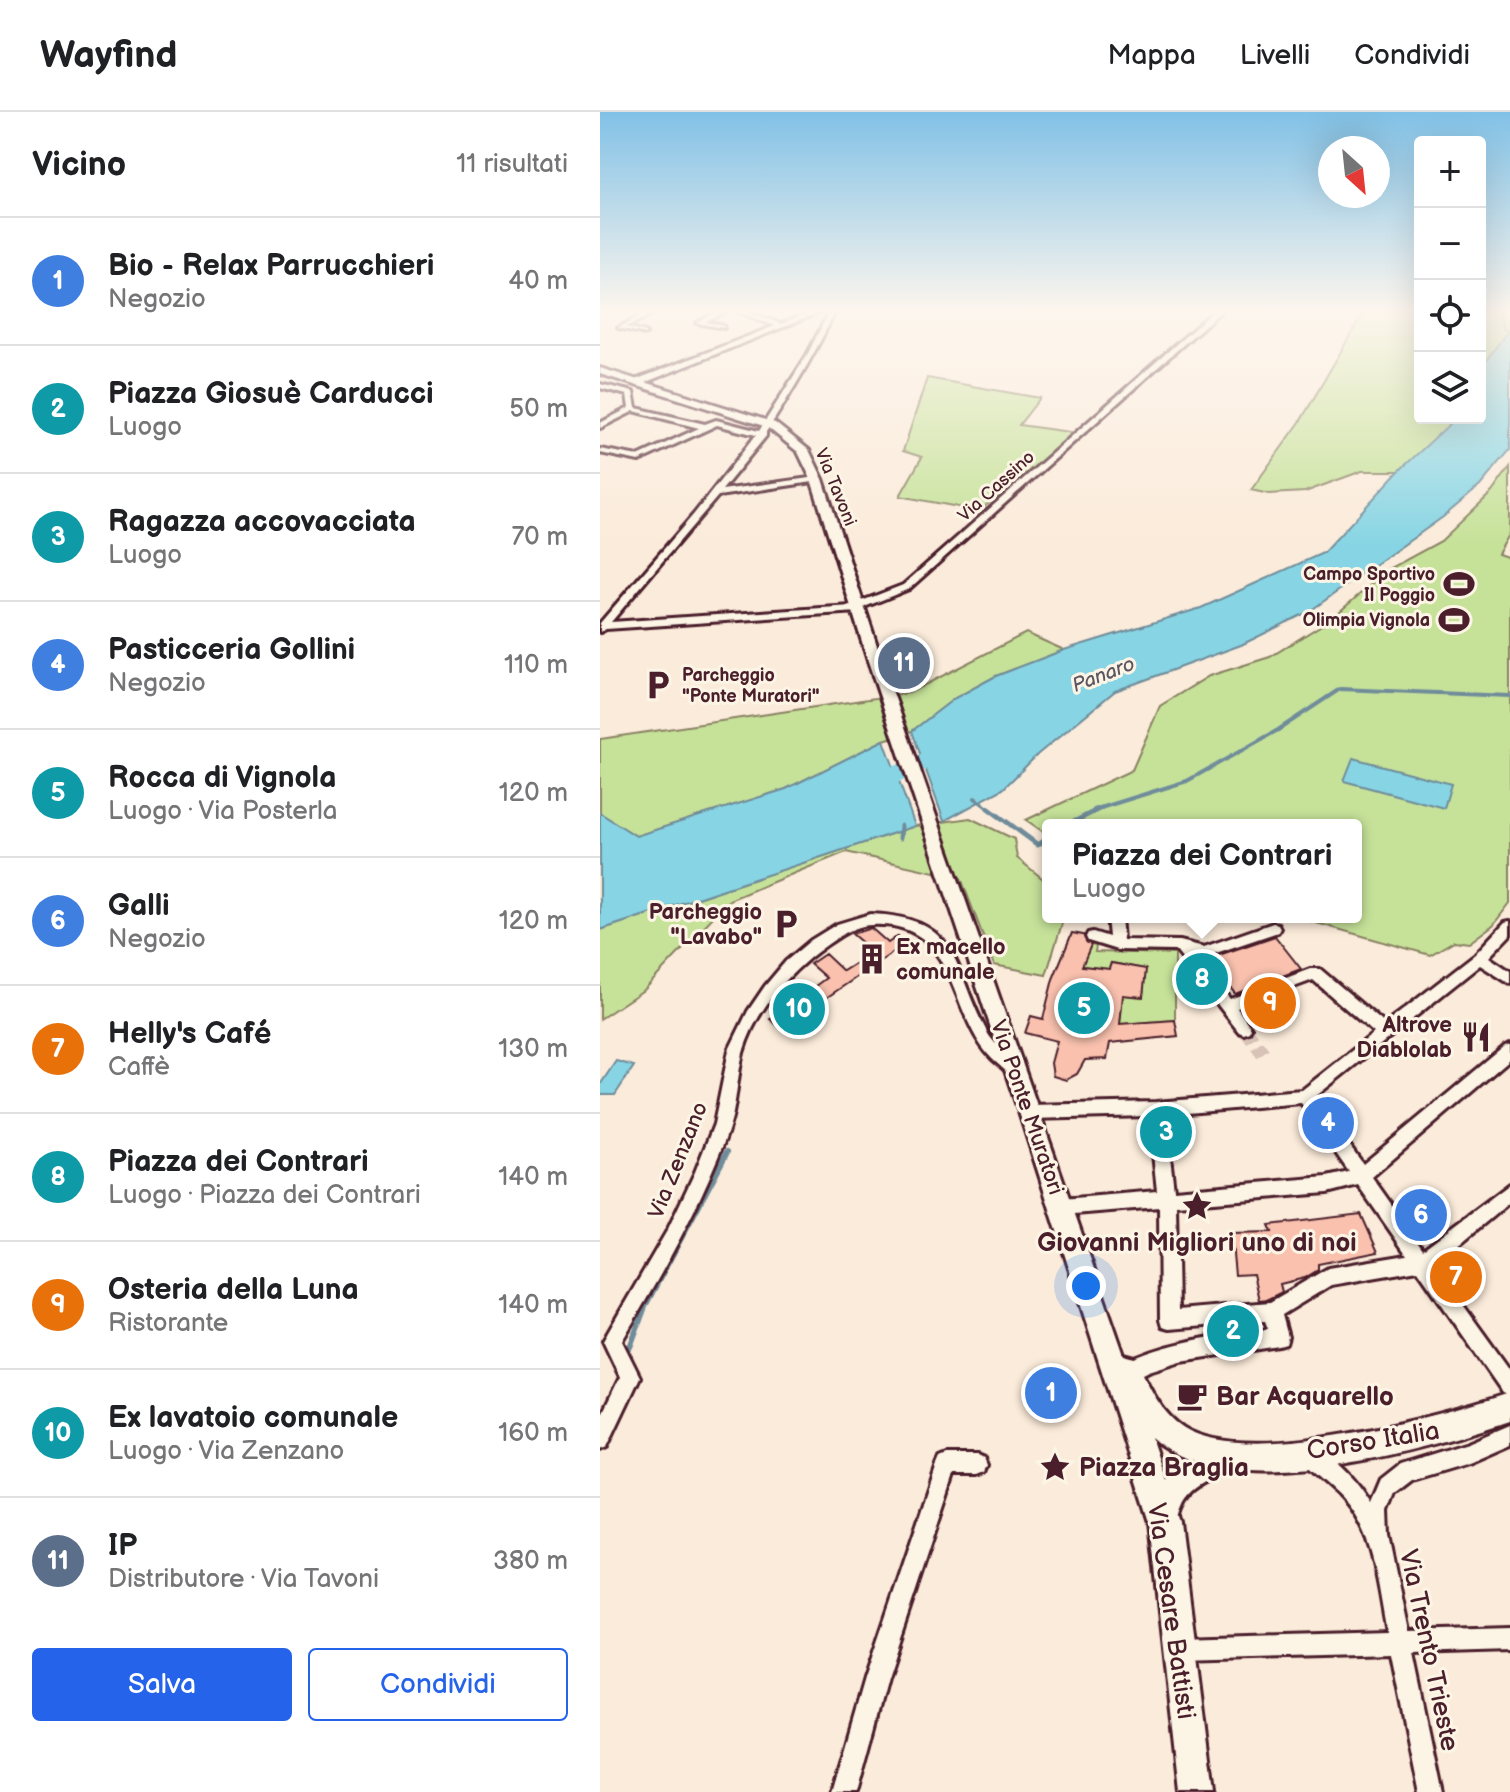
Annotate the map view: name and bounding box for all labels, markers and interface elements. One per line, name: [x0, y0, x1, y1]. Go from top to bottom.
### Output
text: Wayfind: [40, 33, 178, 78]
text: Mappa: [1107, 39, 1196, 72]
text: Livelli: [1240, 39, 1310, 72]
text: Condividi: [1354, 39, 1470, 72]
north arrow: [1318, 136, 1390, 208]
map controls: [1414, 136, 1486, 424]
button: +: [1414, 136, 1486, 208]
text: Vicino: [32, 144, 126, 185]
text: 11 risultati: [456, 149, 568, 180]
button: −: [1414, 208, 1486, 280]
text: Bio - Relax Parrucchieri: [108, 248, 434, 284]
text: 1: [53, 266, 63, 297]
text: 40 m: [508, 266, 568, 297]
button: locate: [1414, 280, 1486, 352]
text: Negozio: [108, 284, 206, 315]
button: layers: [1414, 352, 1486, 424]
text: Piazza Giosuè Carducci: [108, 376, 434, 412]
text: 2: [50, 394, 66, 425]
text: 50 m: [509, 394, 568, 425]
text: Luogo: [108, 412, 182, 443]
street label: Via Tavoni: [810, 445, 861, 529]
street label: Via Cassino: [954, 447, 1039, 526]
text: Ragazza accovacciata: [108, 504, 416, 540]
text: 3: [50, 522, 66, 553]
text: 70 m: [511, 522, 568, 553]
text: Luogo: [108, 540, 182, 571]
place label: Campo Sportivo Il Poggio: [1303, 564, 1435, 606]
sports icon: Campo Sportivo Il Poggio: [1442, 567, 1476, 601]
sports icon: Olimpia Vignola: [1437, 603, 1471, 637]
place label: Olimpia Vignola: [1303, 610, 1430, 631]
text: Pasticceria Gollini: [108, 632, 355, 668]
pin: 11: [878, 633, 930, 693]
text: 4: [50, 650, 66, 681]
text: 110 m: [504, 650, 568, 681]
water label: Panaro: [1069, 652, 1138, 698]
place label: Parcheggio "Ponte Muratori": [682, 665, 820, 707]
text: Negozio: [108, 668, 206, 699]
parking icon: Parcheggio "Ponte Muratori": [641, 668, 675, 702]
text: Rocca di Vignola: [108, 760, 336, 796]
text: 5: [50, 778, 66, 809]
text: 120 m: [499, 778, 568, 809]
text: Luogo · Via Posterla: [108, 796, 337, 827]
popup: [1042, 819, 1362, 923]
text: Piazza dei Contrari: [1072, 838, 1332, 874]
text: Luogo: [1072, 874, 1146, 905]
text: Galli: [108, 888, 170, 924]
place label: Parcheggio "Lavabo": [649, 899, 762, 951]
text: 6: [50, 906, 66, 937]
text: 120 m: [499, 906, 568, 937]
parking icon: Parcheggio "Lavabo": [769, 907, 803, 941]
text: Negozio: [108, 924, 206, 955]
place label: Ex macello comunale: [896, 934, 1006, 986]
building icon: Ex macello comunale: [855, 942, 889, 976]
pin: 8: [1176, 949, 1228, 1009]
pin: 9: [1244, 973, 1296, 1033]
pin: 5: [1058, 978, 1110, 1038]
pin: 10: [773, 979, 825, 1039]
place label: Altrove Diablolab: [1357, 1012, 1452, 1064]
text: Helly's Café: [108, 1016, 271, 1052]
street label: Via Ponte Muratori: [984, 1017, 1069, 1198]
restaurant icon: Altrove Diablolab: [1459, 1020, 1493, 1054]
text: 7: [51, 1034, 65, 1065]
text: 130 m: [498, 1034, 568, 1065]
text: Caffè: [108, 1052, 170, 1083]
pin: 4: [1302, 1093, 1354, 1153]
street label: Via Zenzano: [643, 1098, 714, 1223]
pin: 3: [1140, 1102, 1192, 1162]
text: Piazza dei Contrari: [108, 1144, 369, 1180]
text: 8: [50, 1162, 66, 1193]
text: 140 m: [498, 1162, 568, 1193]
text: Luogo · Piazza dei Contrari: [108, 1180, 421, 1211]
pin: 6: [1395, 1185, 1447, 1245]
place icon: Giovanni Migliori uno di noi: [1180, 1189, 1214, 1223]
place label: Giovanni Migliori uno di noi: [1037, 1228, 1357, 1259]
pin: 7: [1430, 1247, 1482, 1307]
your location: [1066, 1266, 1106, 1306]
text: Osteria della Luna: [108, 1272, 359, 1308]
text: 9: [50, 1290, 66, 1321]
text: 140 m: [498, 1290, 568, 1321]
pin: 2: [1207, 1301, 1259, 1361]
text: Ristorante: [108, 1308, 228, 1339]
pin: 1: [1025, 1363, 1077, 1423]
cafe icon: Bar Acquarello: [1175, 1379, 1209, 1413]
place label: Bar Acquarello: [1216, 1382, 1394, 1413]
text: Ex lavatoio comunale: [108, 1400, 398, 1436]
street label: Corso Italia: [1305, 1416, 1442, 1467]
text: 10: [44, 1418, 72, 1449]
text: 160 m: [498, 1418, 568, 1449]
text: Luogo · Via Zenzano: [108, 1436, 344, 1467]
place icon: Piazza Braglia: [1038, 1450, 1072, 1484]
place label: Piazza Braglia: [1079, 1453, 1249, 1484]
street label: Via Cesare Battisti: [1140, 1501, 1201, 1721]
text: IP: [108, 1528, 137, 1564]
text: 11: [47, 1546, 69, 1577]
text: 380 m: [493, 1546, 568, 1577]
street label: Via Trento Trieste: [1392, 1547, 1465, 1754]
text: Distributore · Via Tavoni: [108, 1564, 379, 1595]
button: Salva: [32, 1648, 292, 1721]
button: Condividi: [308, 1648, 568, 1721]

